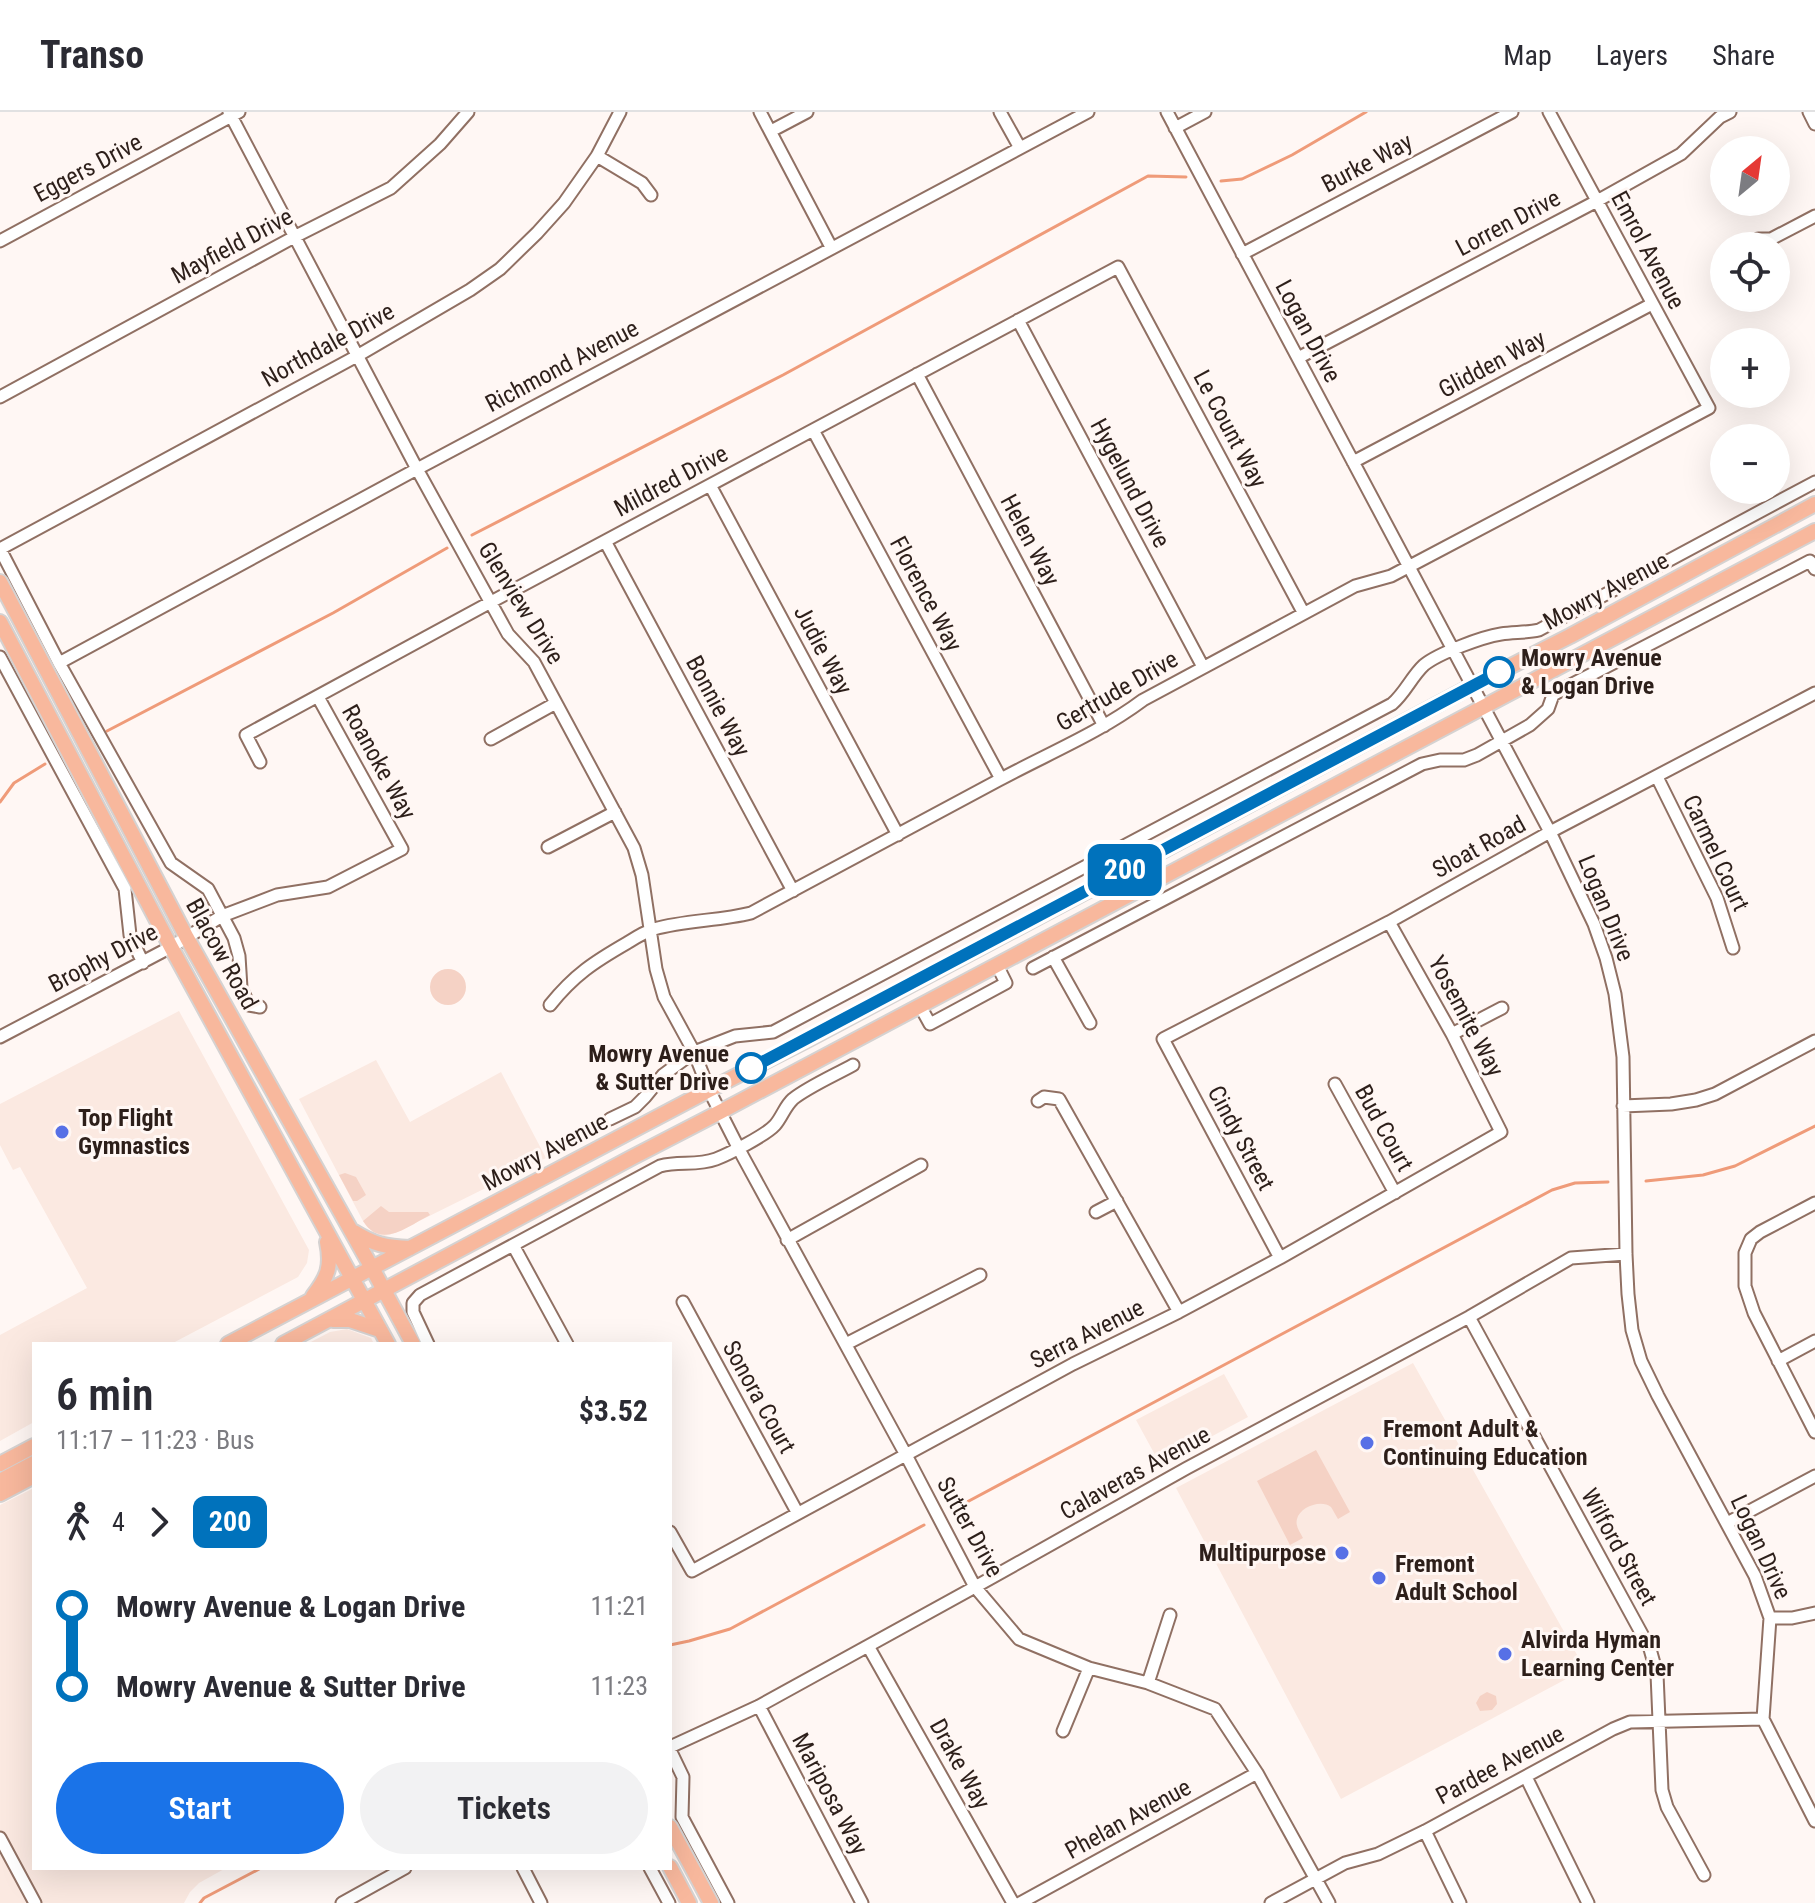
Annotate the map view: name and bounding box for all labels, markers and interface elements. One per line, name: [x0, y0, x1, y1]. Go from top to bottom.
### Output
text: Transo: [40, 33, 144, 77]
text: Map: [1503, 39, 1552, 72]
text: Layers: [1596, 39, 1668, 72]
text: Share: [1712, 39, 1775, 72]
street label: Burke Way: [1317, 127, 1417, 199]
street label: Eggers Drive: [29, 128, 147, 208]
north arrow: [1710, 136, 1790, 216]
map controls: [1710, 136, 1790, 504]
street label: Lorren Drive: [1451, 184, 1565, 262]
street label: Emrol Avenue: [1605, 186, 1691, 314]
street label: Mayfield Drive: [167, 202, 297, 290]
button: locate: [1710, 232, 1790, 312]
street label: Logan Drive: [1269, 275, 1347, 387]
street label: Northdale Drive: [257, 297, 399, 393]
street label: Richmond Avenue: [481, 314, 643, 418]
street label: Glidden Way: [1434, 324, 1550, 404]
button: +: [1710, 328, 1790, 408]
street label: Le Count Way: [1187, 366, 1273, 492]
street label: Hygelund Drive: [1084, 414, 1176, 552]
button: −: [1710, 424, 1790, 504]
street label: Mildred Drive: [609, 439, 733, 523]
street label: Helen Way: [994, 490, 1066, 590]
street label: Florence Way: [884, 532, 968, 656]
street label: Glenview Drive: [472, 537, 570, 669]
street label: Mowry Avenue: [1539, 546, 1673, 636]
street label: Judie Way: [788, 601, 858, 699]
place label: Mowry Avenue & Logan Drive: [1521, 644, 1662, 700]
street label: Gertrude Drive: [1051, 645, 1183, 737]
street label: Bonnie Way: [680, 651, 756, 761]
marker: Mowry Avenue & Logan Drive: [1484, 657, 1514, 687]
street label: Roanoke Way: [336, 700, 422, 824]
street label: Carmel Court: [1677, 790, 1755, 916]
street label: Sloat Road: [1427, 810, 1531, 884]
line badge: 200: [1079, 844, 1171, 896]
street label: Logan Drive: [1572, 851, 1640, 965]
text: 200: [1104, 853, 1146, 886]
street label: Blacow Road: [180, 894, 264, 1014]
street label: Brophy Drive: [44, 918, 162, 998]
street label: Yosemite Way: [1422, 951, 1510, 1081]
place label: Mowry Avenue & Sutter Drive: [588, 1040, 729, 1096]
marker: Mowry Avenue & Sutter Drive: [736, 1053, 766, 1083]
street label: Bud Court: [1349, 1080, 1419, 1176]
street label: Cindy Street: [1202, 1081, 1280, 1195]
place label: Top Flight Gymnastics: [78, 1104, 190, 1160]
street label: Mowry Avenue: [478, 1107, 612, 1197]
marker: Top Flight Gymnastics: [53, 1123, 71, 1141]
street label: Serra Avenue: [1025, 1293, 1149, 1375]
street label: Sonora Court: [717, 1336, 801, 1458]
text: 6 min: [56, 1369, 153, 1421]
text: $3.52: [579, 1393, 648, 1428]
place label: Fremont Adult & Continuing Education: [1383, 1415, 1588, 1471]
street label: Calaveras Avenue: [1055, 1420, 1215, 1526]
text: 11:17 – 11:23 · Bus: [56, 1425, 255, 1455]
marker: Fremont Adult & Continuing Education: [1358, 1434, 1376, 1452]
street label: Sutter Drive: [931, 1472, 1009, 1582]
street label: Wilford Street: [1575, 1483, 1663, 1611]
street label: Logan Drive: [1725, 1490, 1797, 1604]
icon: walk: [56, 1500, 100, 1544]
icon: forward: [137, 1500, 181, 1544]
text: 200: [209, 1505, 251, 1538]
text: 4: [112, 1507, 125, 1537]
place label: Multipurpose: [1199, 1539, 1326, 1567]
marker: Multipurpose: [1333, 1544, 1351, 1562]
place label: Fremont Adult School: [1395, 1550, 1518, 1606]
marker: Fremont Adult School: [1370, 1569, 1388, 1587]
text: Mowry Avenue & Logan Drive: [116, 1589, 465, 1624]
text: 11:21: [591, 1591, 648, 1621]
place label: Alvirda Hyman Learning Center: [1521, 1626, 1674, 1682]
marker: Alvirda Hyman Learning Center: [1496, 1645, 1514, 1663]
text: Mowry Avenue & Sutter Drive: [116, 1669, 466, 1704]
text: 11:23: [591, 1671, 648, 1701]
street label: Drake Way: [924, 1714, 996, 1814]
street label: Pardee Avenue: [1431, 1720, 1569, 1810]
street label: Mariposa Way: [786, 1728, 874, 1860]
button: Start: [56, 1762, 344, 1854]
button: Tickets: [360, 1762, 648, 1854]
street label: Phelan Avenue: [1060, 1773, 1196, 1865]

